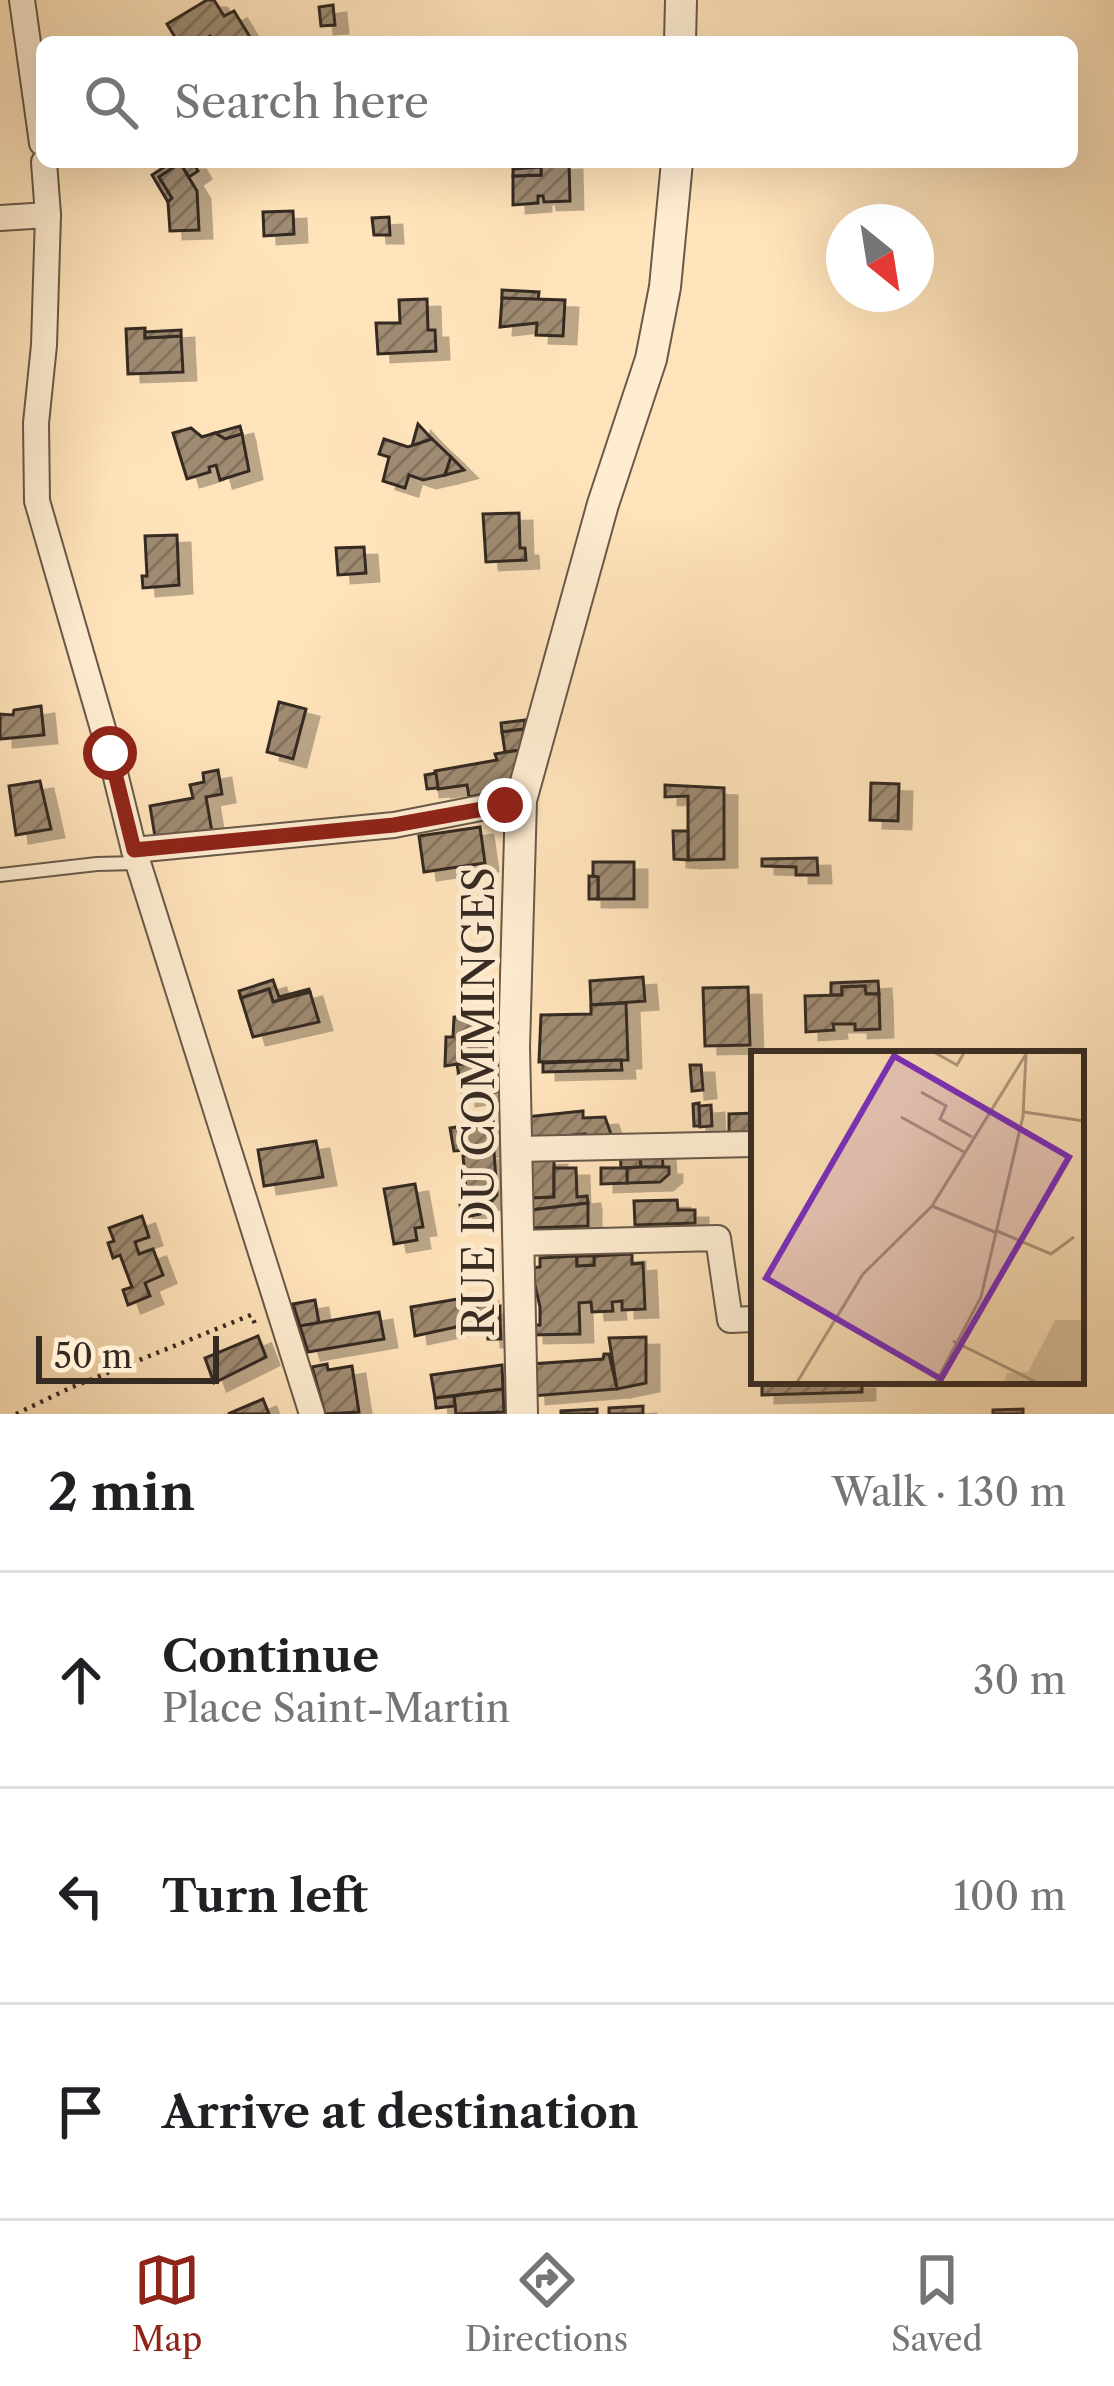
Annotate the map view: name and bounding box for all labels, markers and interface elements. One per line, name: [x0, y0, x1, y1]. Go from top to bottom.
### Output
search box: [36, 36, 1078, 168]
icon: search: [78, 69, 144, 135]
text: Search here: [174, 74, 429, 130]
north arrow: [826, 204, 934, 312]
route start: [83, 726, 137, 780]
route end: [478, 778, 532, 832]
street label: RUE DU COMMINGES: [453, 867, 505, 1337]
inset map: [751, 1051, 1084, 1384]
scale bar: [36, 1330, 219, 1383]
text: 50 m: [54, 1336, 132, 1377]
text: 2 min: [48, 1461, 195, 1523]
text: Walk · 130 m: [832, 1468, 1066, 1516]
text: Continue: [162, 1628, 379, 1684]
icon: ahead: [48, 1647, 114, 1713]
text: 30 m: [973, 1656, 1066, 1704]
text: Place Saint-Martin: [162, 1684, 510, 1732]
icon: left: [48, 1863, 114, 1929]
text: Turn left: [162, 1868, 368, 1924]
text: 100 m: [953, 1872, 1066, 1920]
icon: arrive: [48, 2079, 114, 2145]
text: Arrive at destination: [162, 2084, 639, 2140]
tab: Map: [131, 2247, 202, 2360]
tab: Directions: [465, 2247, 628, 2360]
tab: Saved: [891, 2247, 983, 2360]

